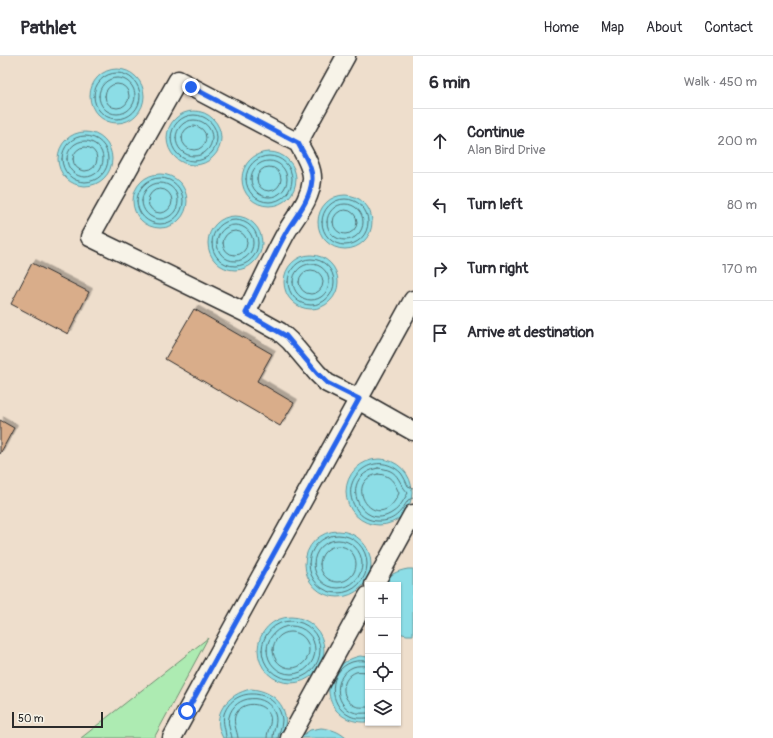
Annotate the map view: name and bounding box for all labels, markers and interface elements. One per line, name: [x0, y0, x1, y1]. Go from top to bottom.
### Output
text: Pathlet: [20, 16, 76, 40]
text: Home: [544, 19, 579, 36]
text: Map: [601, 19, 624, 36]
text: About: [646, 19, 682, 36]
text: Contact: [704, 19, 753, 36]
text: 6 min: [429, 72, 470, 93]
text: Walk · 450 m: [684, 74, 757, 90]
route end: [182, 78, 200, 96]
text: Continue: [467, 123, 525, 142]
icon: ahead: [429, 130, 451, 152]
text: 200 m: [718, 133, 757, 149]
text: Alan Bird Drive: [467, 142, 545, 158]
icon: left: [429, 194, 451, 216]
text: Turn left: [467, 195, 523, 214]
text: 80 m: [727, 197, 757, 213]
icon: right: [429, 258, 451, 280]
text: Turn right: [467, 259, 528, 278]
text: 170 m: [722, 261, 757, 277]
icon: arrive: [429, 322, 451, 344]
text: Arrive at destination: [467, 323, 594, 342]
map controls: [365, 582, 401, 726]
button: +: [365, 582, 401, 618]
button: −: [365, 618, 401, 654]
button: locate: [365, 654, 401, 690]
button: layers: [365, 690, 401, 726]
route start: [178, 702, 196, 720]
scale bar: [12, 710, 103, 729]
text: 50 m: [18, 712, 44, 725]

